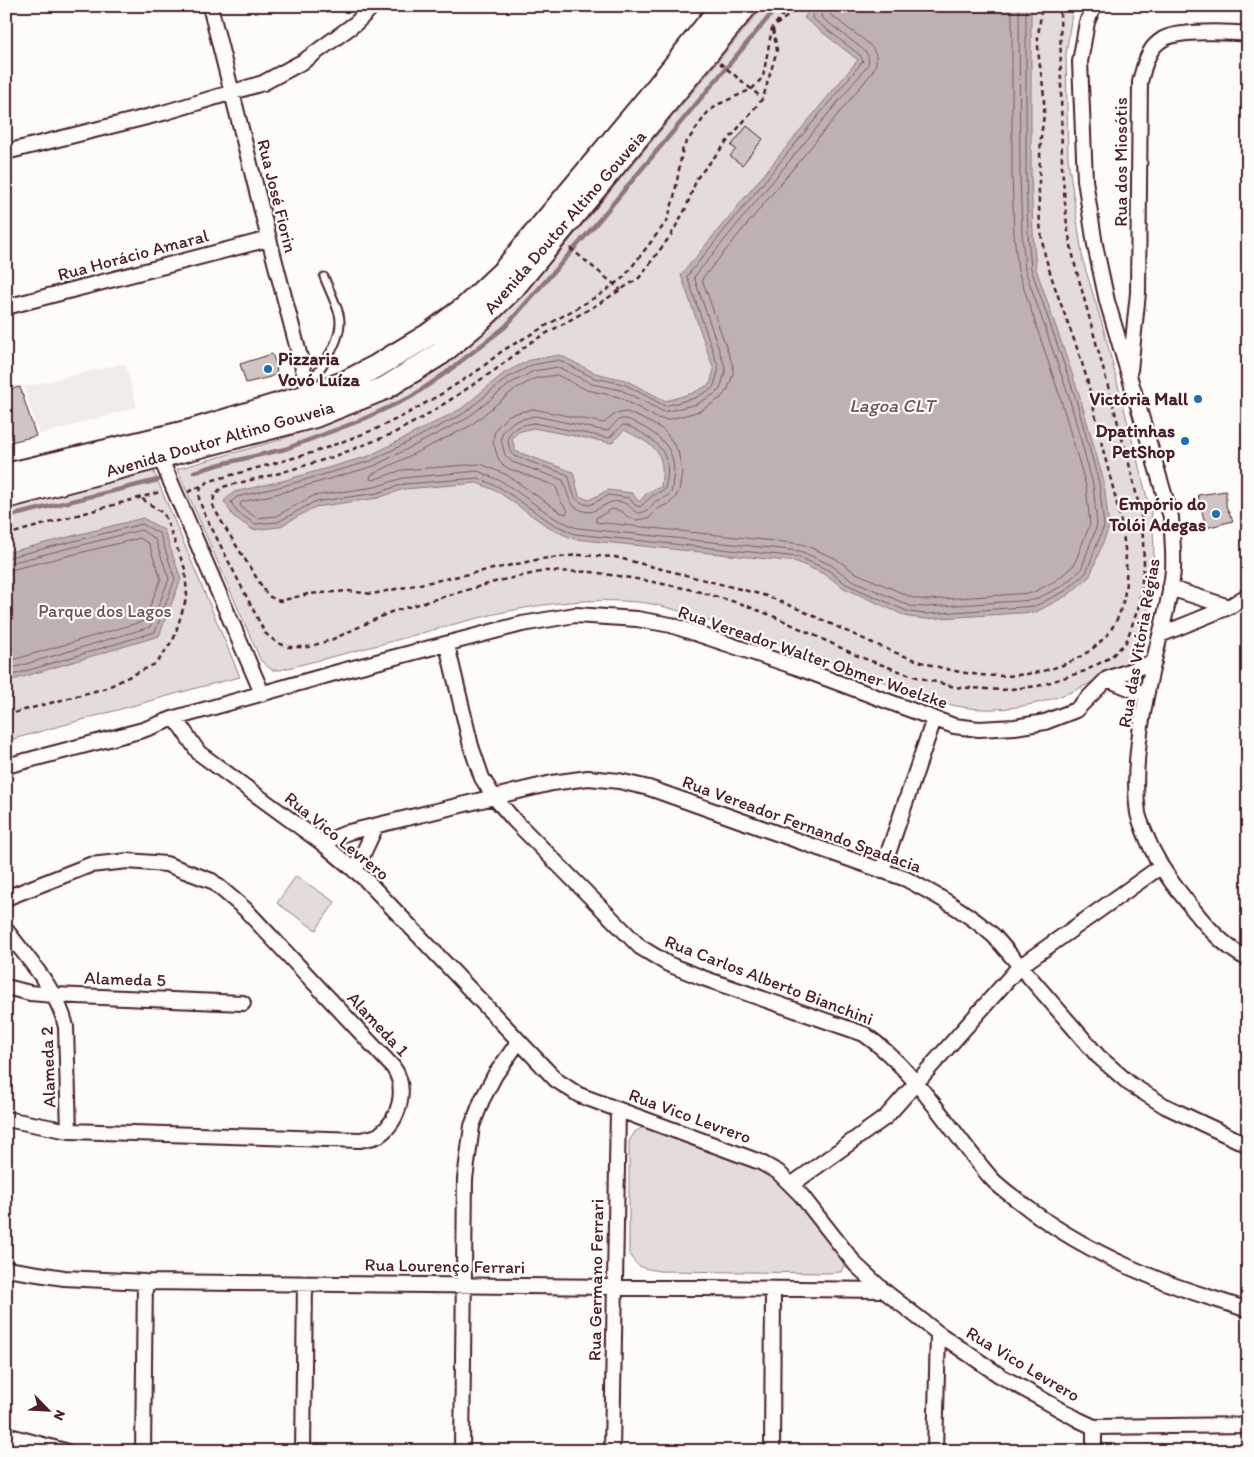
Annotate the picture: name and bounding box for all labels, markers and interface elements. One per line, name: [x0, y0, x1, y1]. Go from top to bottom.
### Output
street label: Rua dos Miosótis: [1110, 97, 1132, 227]
street label: Avenida Doutor Altino Gouveia: [479, 125, 651, 318]
street label: Rua José Fiorin: [252, 137, 302, 255]
street label: Rua Horácio Amaral: [55, 224, 211, 286]
place label: Pizzaria Vovó Luíza: [278, 348, 360, 391]
marker: Pizzaria Vovó Luíza: [262, 363, 274, 375]
place label: Victória Mall: [1090, 388, 1189, 410]
marker: Victória Mall: [1192, 393, 1204, 405]
water label: Lagoa CLT: [849, 394, 938, 417]
street label: Avenida Doutor Altino Gouveia: [103, 396, 337, 482]
place label: Dpatinhas PetShop: [1096, 420, 1175, 463]
marker: Dpatinhas PetShop: [1179, 435, 1191, 447]
place label: Empório do Tolói Adegas: [1108, 493, 1206, 536]
marker: Empório do Tolói Adegas: [1210, 508, 1222, 520]
street label: Rua das Vitória Régias: [1113, 557, 1165, 729]
park label: Parque dos Lagos: [38, 600, 172, 622]
street label: Rua Vereador Walter Obmer Woelzke: [675, 600, 951, 714]
street label: Rua Vereador Fernando Spadacia: [679, 770, 925, 878]
street label: Rua Vico Levrero: [280, 787, 394, 885]
street label: Rua Carlos Alberto Bianchini: [662, 930, 876, 1030]
street label: Alameda 5: [84, 967, 166, 991]
street label: Alameda 1: [342, 987, 414, 1061]
street label: Alameda 2: [36, 1025, 60, 1108]
street label: Rua Vico Levrero: [626, 1084, 754, 1148]
street label: Rua Germano Ferrari: [584, 1199, 608, 1361]
street label: Rua Lourenço Ferrari: [365, 1254, 525, 1278]
street label: Rua Vico Levrero: [962, 1321, 1084, 1407]
north arrow: [22, 1384, 72, 1434]
text: N: [50, 1407, 69, 1423]

